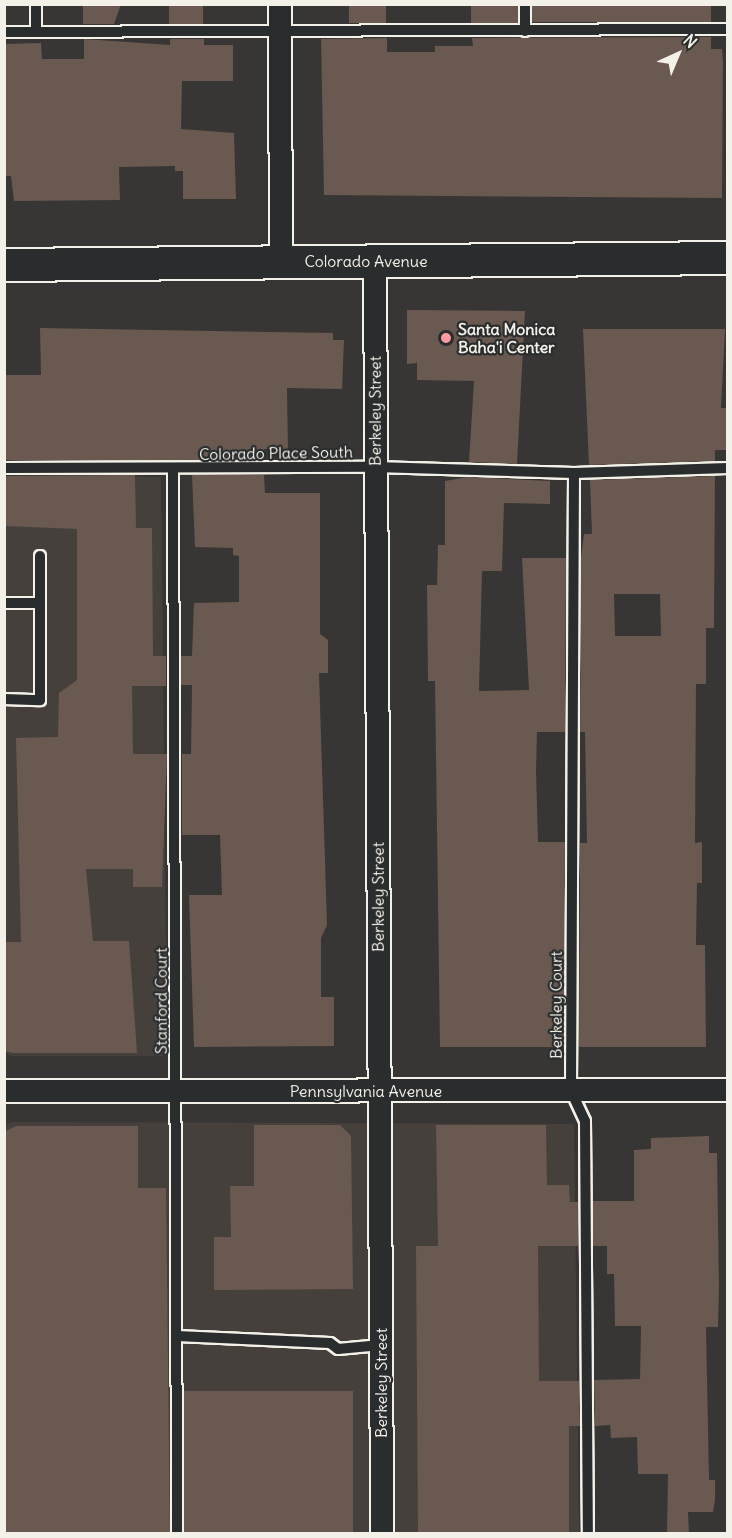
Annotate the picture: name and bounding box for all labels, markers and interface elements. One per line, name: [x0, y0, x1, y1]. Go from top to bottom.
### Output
north arrow: [648, 24, 708, 84]
text: N: [680, 30, 701, 52]
street label: Colorado Avenue: [304, 251, 428, 271]
place label: Santa Monica Baha'i Center: [458, 319, 555, 357]
marker: Santa Monica Baha'i Center: [439, 331, 453, 345]
street label: Berkeley Street: [365, 356, 385, 466]
street label: Colorado Place South: [199, 442, 353, 464]
street label: Berkeley Street: [368, 842, 388, 952]
street label: Stanford Court: [151, 948, 171, 1054]
street label: Berkeley Court: [546, 951, 566, 1059]
street label: Pennsylvania Avenue: [290, 1081, 442, 1101]
street label: Berkeley Street: [371, 1328, 391, 1438]

